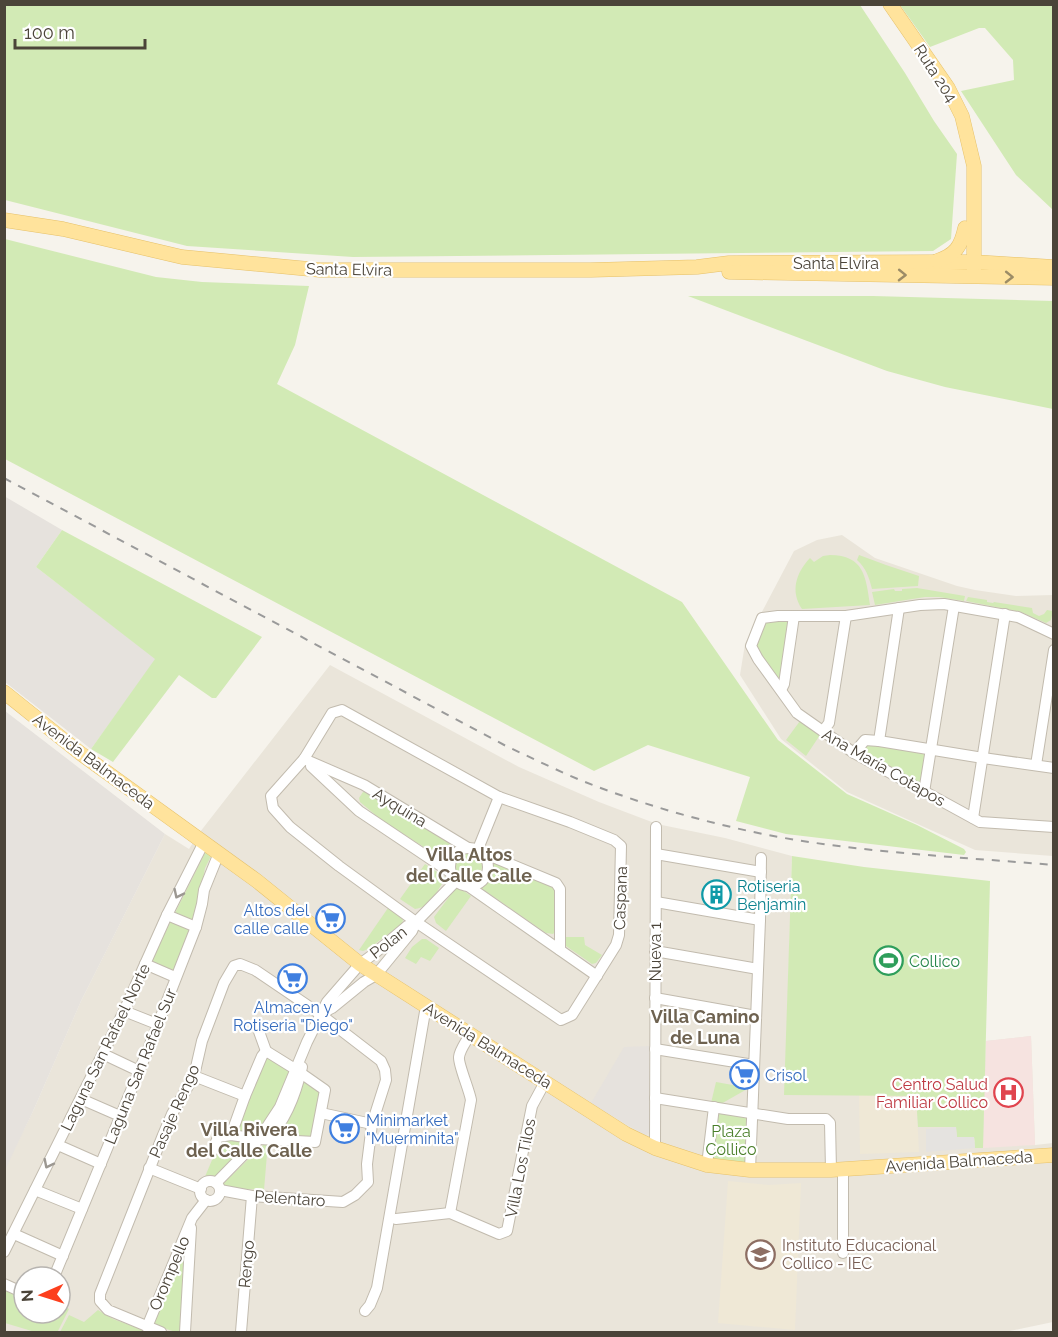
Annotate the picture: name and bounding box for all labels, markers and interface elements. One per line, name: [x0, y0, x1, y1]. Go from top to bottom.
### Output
scale bar: [15, 12, 146, 50]
text: 100 m: [24, 22, 75, 43]
street label: Ruta 204: [910, 41, 961, 106]
street label: Santa Elvira: [793, 254, 879, 273]
street label: Santa Elvira: [306, 259, 392, 280]
one-way arrow: [898, 269, 907, 281]
one-way arrow: [1005, 271, 1014, 283]
street label: Avenida Balmaceda: [29, 709, 158, 813]
street label: Ana María Cotapos: [819, 724, 949, 811]
street label: Ayquina: [369, 784, 430, 831]
district label: Villa Altos del Calle Calle: [406, 844, 532, 886]
street label: Caspana: [610, 866, 631, 930]
place label: Rotiseria Benjamin: [737, 877, 806, 914]
building icon: Rotiseria Benjamin: [700, 879, 732, 911]
one-way arrow: [174, 888, 185, 899]
place label: Altos del calle calle: [234, 901, 310, 938]
supermarket icon: Altos del calle calle: [314, 903, 346, 935]
street label: Polan: [366, 922, 411, 963]
street label: Nueva 1: [646, 922, 665, 982]
sports icon: Collico: [872, 945, 904, 977]
place label: Collico: [909, 952, 960, 971]
street label: Laguna San Rafael Norte: [57, 961, 154, 1134]
supermarket icon: Almacen y Rotiseria "Diego": [277, 963, 309, 995]
street label: Laguna San Rafael Sur: [100, 985, 181, 1147]
place label: Almacen y Rotiseria "Diego": [233, 998, 353, 1035]
street label: Avenida Balmaceda: [420, 998, 555, 1093]
district label: Villa Camino de Luna: [651, 1006, 759, 1048]
supermarket icon: Crisol: [728, 1059, 760, 1091]
street label: Pasaje Rengo: [145, 1061, 204, 1161]
place label: Crisol: [765, 1066, 807, 1085]
place label: Centro Salud Familiar Collico: [876, 1075, 988, 1112]
hospital icon: Centro Salud Familiar Collico: [993, 1077, 1025, 1109]
place label: Minimarket "Muerminita": [366, 1111, 459, 1148]
supermarket icon: Minimarket "Muerminita": [329, 1113, 361, 1145]
street label: Villa Los Tilos: [502, 1117, 539, 1219]
district label: Villa Rivera del Calle Calle: [186, 1119, 312, 1161]
park label: Plaza Collico: [706, 1122, 756, 1159]
street label: Avenida Balmaceda: [885, 1147, 1033, 1176]
one-way arrow: [44, 1158, 55, 1169]
street label: Pelentaro: [254, 1187, 326, 1210]
street label: Orompello: [145, 1233, 194, 1313]
place label: Instituto Educacional Collico - IEC: [782, 1236, 937, 1273]
school or university icon: Instituto Educacional Collico - IEC: [745, 1238, 777, 1270]
street label: Rengo: [235, 1239, 258, 1289]
north arrow: [12, 1265, 72, 1325]
text: N: [18, 1289, 37, 1302]

